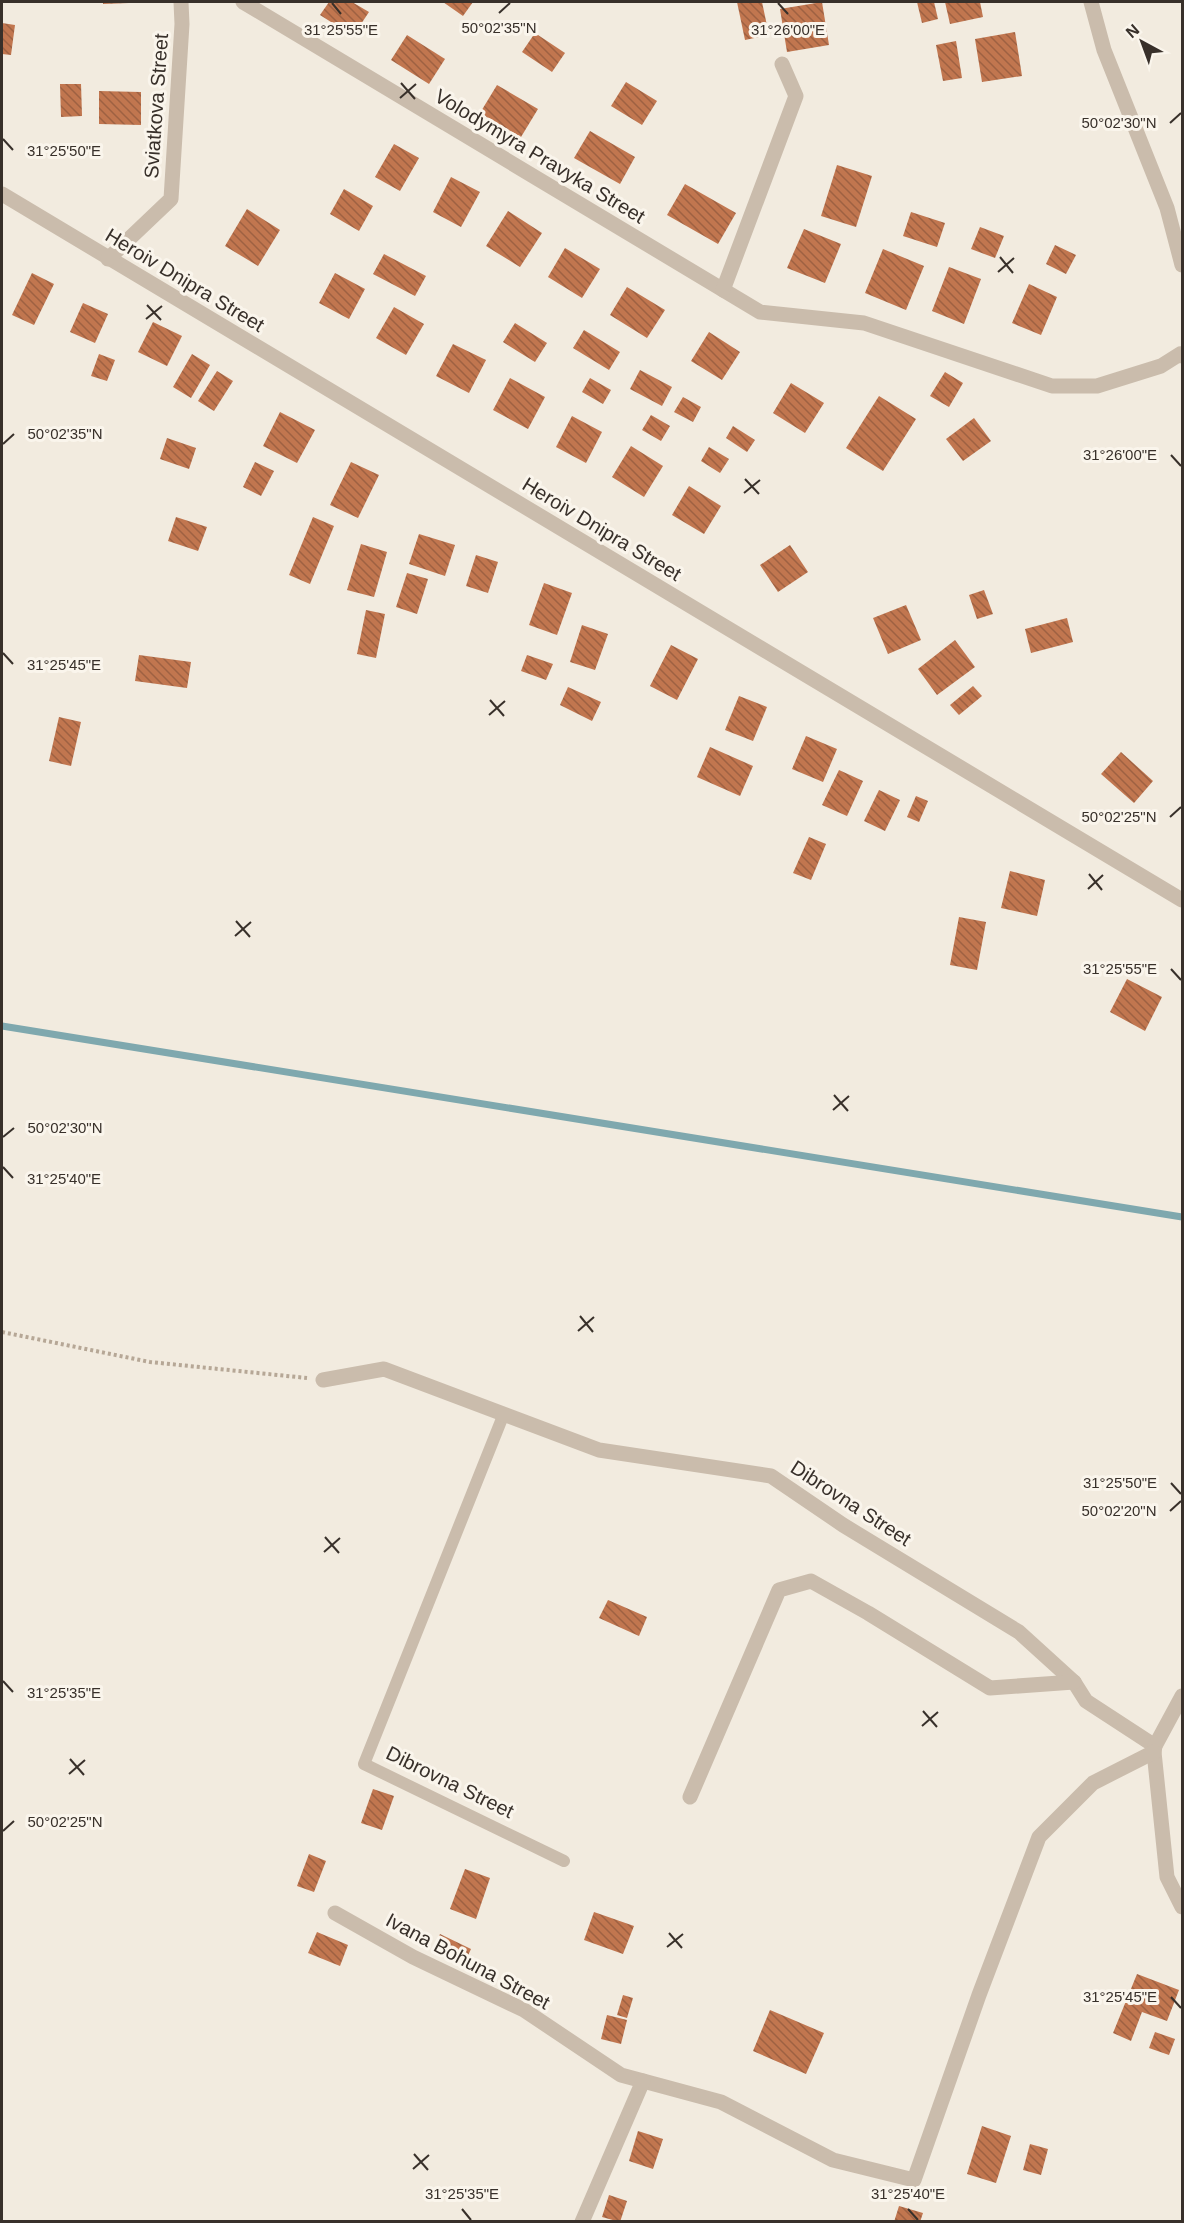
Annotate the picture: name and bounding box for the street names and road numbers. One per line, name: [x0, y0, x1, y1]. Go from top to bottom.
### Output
street label: Sviatkova Street: [140, 32, 172, 179]
street label: Volodymyra Pravyka Street: [431, 84, 649, 228]
street label: Heroiv Dnipra Street: [102, 224, 269, 336]
street label: Heroiv Dnipra Street: [519, 473, 686, 585]
street label: Dibrovna Street: [787, 1456, 916, 1550]
street label: Dibrovna Street: [383, 1742, 518, 1823]
street label: Ivana Bohuna Street: [382, 1908, 554, 2014]

